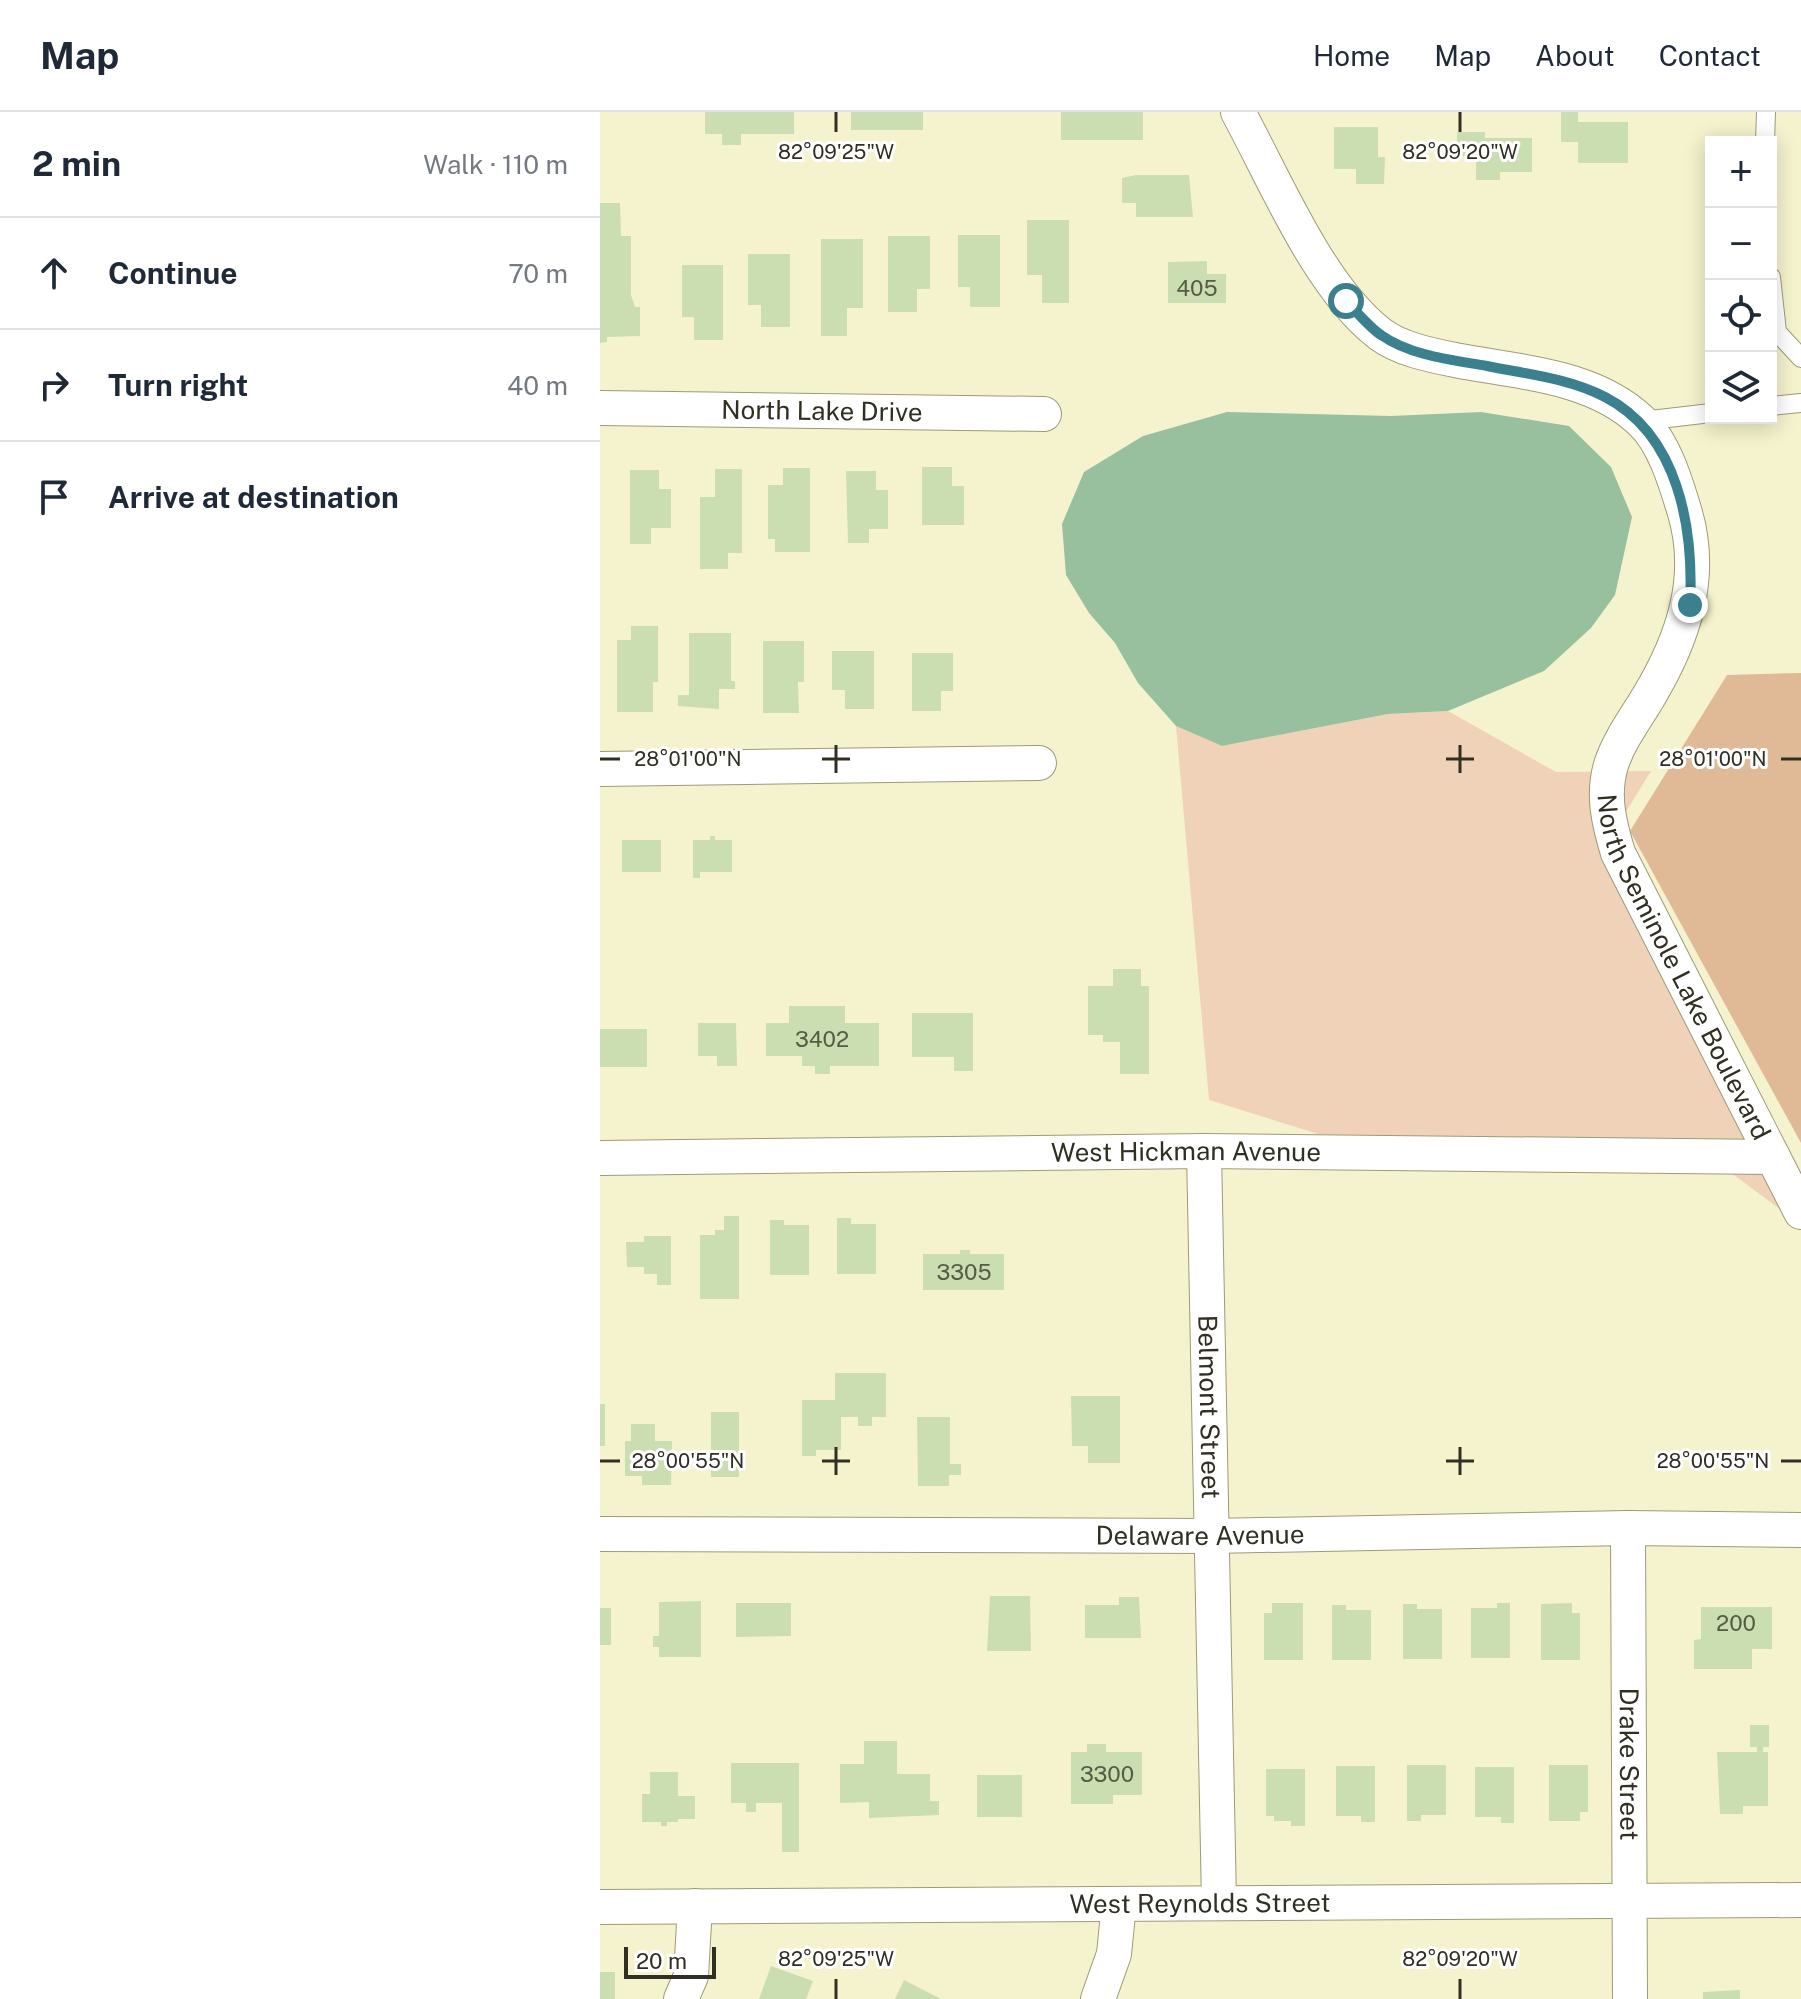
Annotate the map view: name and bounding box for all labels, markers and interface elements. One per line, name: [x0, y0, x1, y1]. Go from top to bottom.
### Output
text: Map: [40, 33, 119, 78]
text: Home: [1313, 39, 1390, 72]
text: Map: [1434, 39, 1491, 72]
text: About: [1535, 39, 1615, 72]
text: Contact: [1659, 39, 1761, 72]
map controls: [1705, 136, 1777, 424]
button: +: [1705, 136, 1777, 208]
text: 82°09'25"W: [778, 140, 894, 164]
text: 82°09'20"W: [1402, 140, 1518, 164]
text: 2 min: [32, 144, 121, 184]
text: Walk · 110 m: [423, 149, 568, 180]
button: −: [1705, 208, 1777, 280]
icon: ahead: [32, 251, 76, 295]
text: Continue: [108, 255, 238, 291]
text: 70 m: [508, 258, 568, 289]
house number: 405: [1176, 275, 1218, 301]
button: locate: [1705, 280, 1777, 352]
route start: [1328, 283, 1364, 319]
button: layers: [1705, 352, 1777, 424]
icon: right: [32, 363, 76, 407]
text: Turn right: [108, 367, 248, 403]
text: 40 m: [507, 370, 568, 401]
street label: North Lake Drive: [721, 394, 923, 427]
icon: arrive: [32, 475, 76, 519]
text: Arrive at destination: [108, 479, 399, 515]
route end: [1672, 587, 1708, 623]
text: 28°01'00"N: [634, 747, 742, 771]
text: 28°01'00"N: [1659, 747, 1767, 771]
street label: North Seminole Lake Boulevard: [1591, 793, 1778, 1145]
house number: 3402: [795, 1026, 849, 1052]
street label: West Hickman Avenue: [1051, 1135, 1321, 1168]
house number: 3305: [937, 1259, 992, 1285]
street label: Belmont Street: [1192, 1315, 1227, 1499]
text: 28°00'55"N: [632, 1449, 744, 1473]
text: 28°00'55"N: [1657, 1449, 1769, 1473]
street label: Delaware Avenue: [1095, 1518, 1305, 1551]
house number: 200: [1716, 1610, 1756, 1636]
street label: Drake Street: [1614, 1687, 1645, 1841]
house number: 3300: [1080, 1761, 1134, 1787]
street label: West Reynolds Street: [1069, 1887, 1331, 1919]
scale bar: [624, 1943, 716, 1979]
text: 82°09'25"W: [778, 1947, 894, 1971]
text: 82°09'20"W: [1402, 1947, 1518, 1971]
text: 20 m: [636, 1948, 687, 1974]

